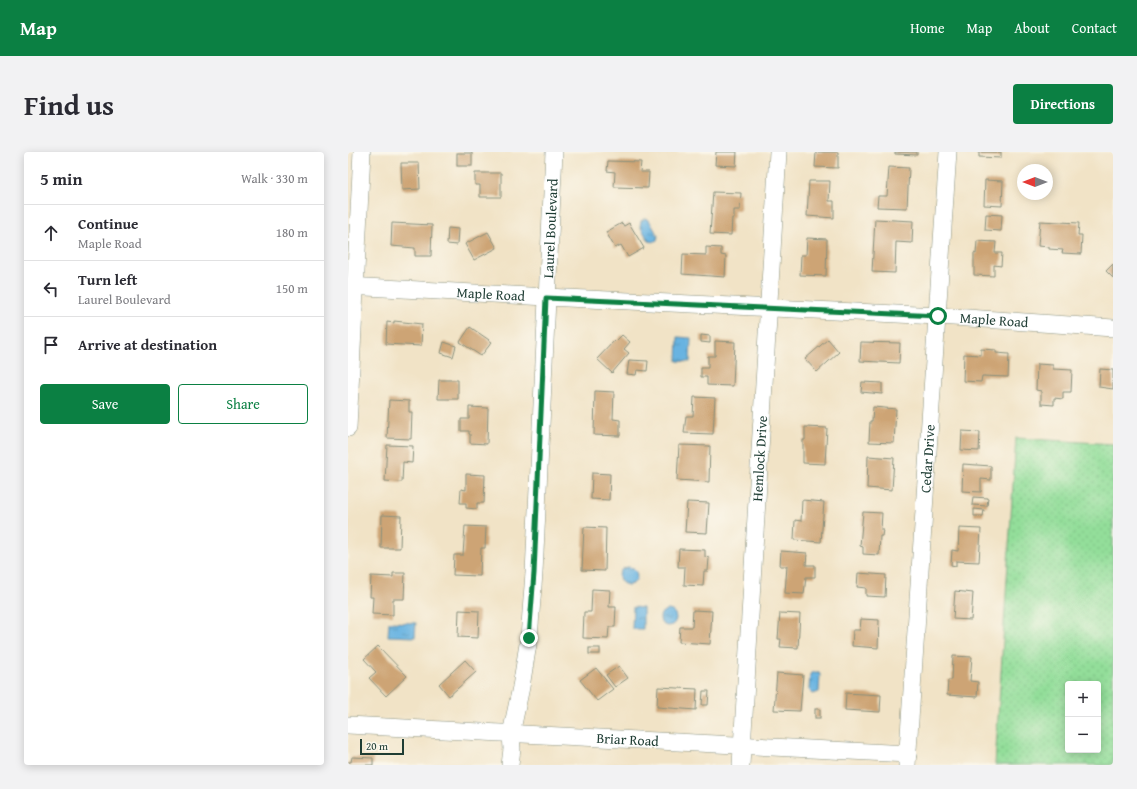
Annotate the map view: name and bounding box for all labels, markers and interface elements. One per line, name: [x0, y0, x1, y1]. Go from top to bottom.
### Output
text: Map: [20, 14, 57, 42]
text: Home: [910, 18, 945, 38]
text: Map: [967, 18, 992, 38]
text: About: [1014, 18, 1050, 38]
text: Contact: [1072, 18, 1117, 38]
text: Find us: [24, 84, 114, 125]
button: Directions: [1013, 84, 1113, 124]
north arrow: [1017, 164, 1053, 200]
text: 5 min: [40, 166, 82, 191]
text: Walk · 330 m: [241, 169, 308, 188]
street label: Laurel Boulevard: [538, 178, 563, 279]
text: Continue: [78, 213, 139, 234]
icon: ahead: [40, 222, 62, 244]
text: 180 m: [276, 223, 308, 242]
text: Maple Road: [78, 234, 142, 253]
text: Turn left: [78, 269, 137, 290]
icon: left: [40, 278, 62, 300]
text: 150 m: [276, 279, 308, 298]
street label: Maple Road: [456, 282, 526, 306]
text: Laurel Boulevard: [78, 290, 171, 309]
route start: [929, 307, 947, 325]
street label: Maple Road: [959, 308, 1030, 332]
icon: arrive: [40, 334, 62, 356]
text: Arrive at destination: [78, 334, 217, 355]
button: Save: [40, 384, 170, 424]
button: Share: [178, 384, 308, 424]
street label: Hemlock Drive: [747, 415, 772, 502]
street label: Cedar Drive: [915, 423, 940, 494]
route end: [520, 629, 538, 647]
map controls: [1065, 681, 1101, 753]
button: +: [1065, 681, 1101, 717]
button: −: [1065, 717, 1101, 753]
street label: Briar Road: [596, 728, 660, 751]
scale bar: [360, 737, 404, 756]
text: 20 m: [366, 738, 388, 754]

